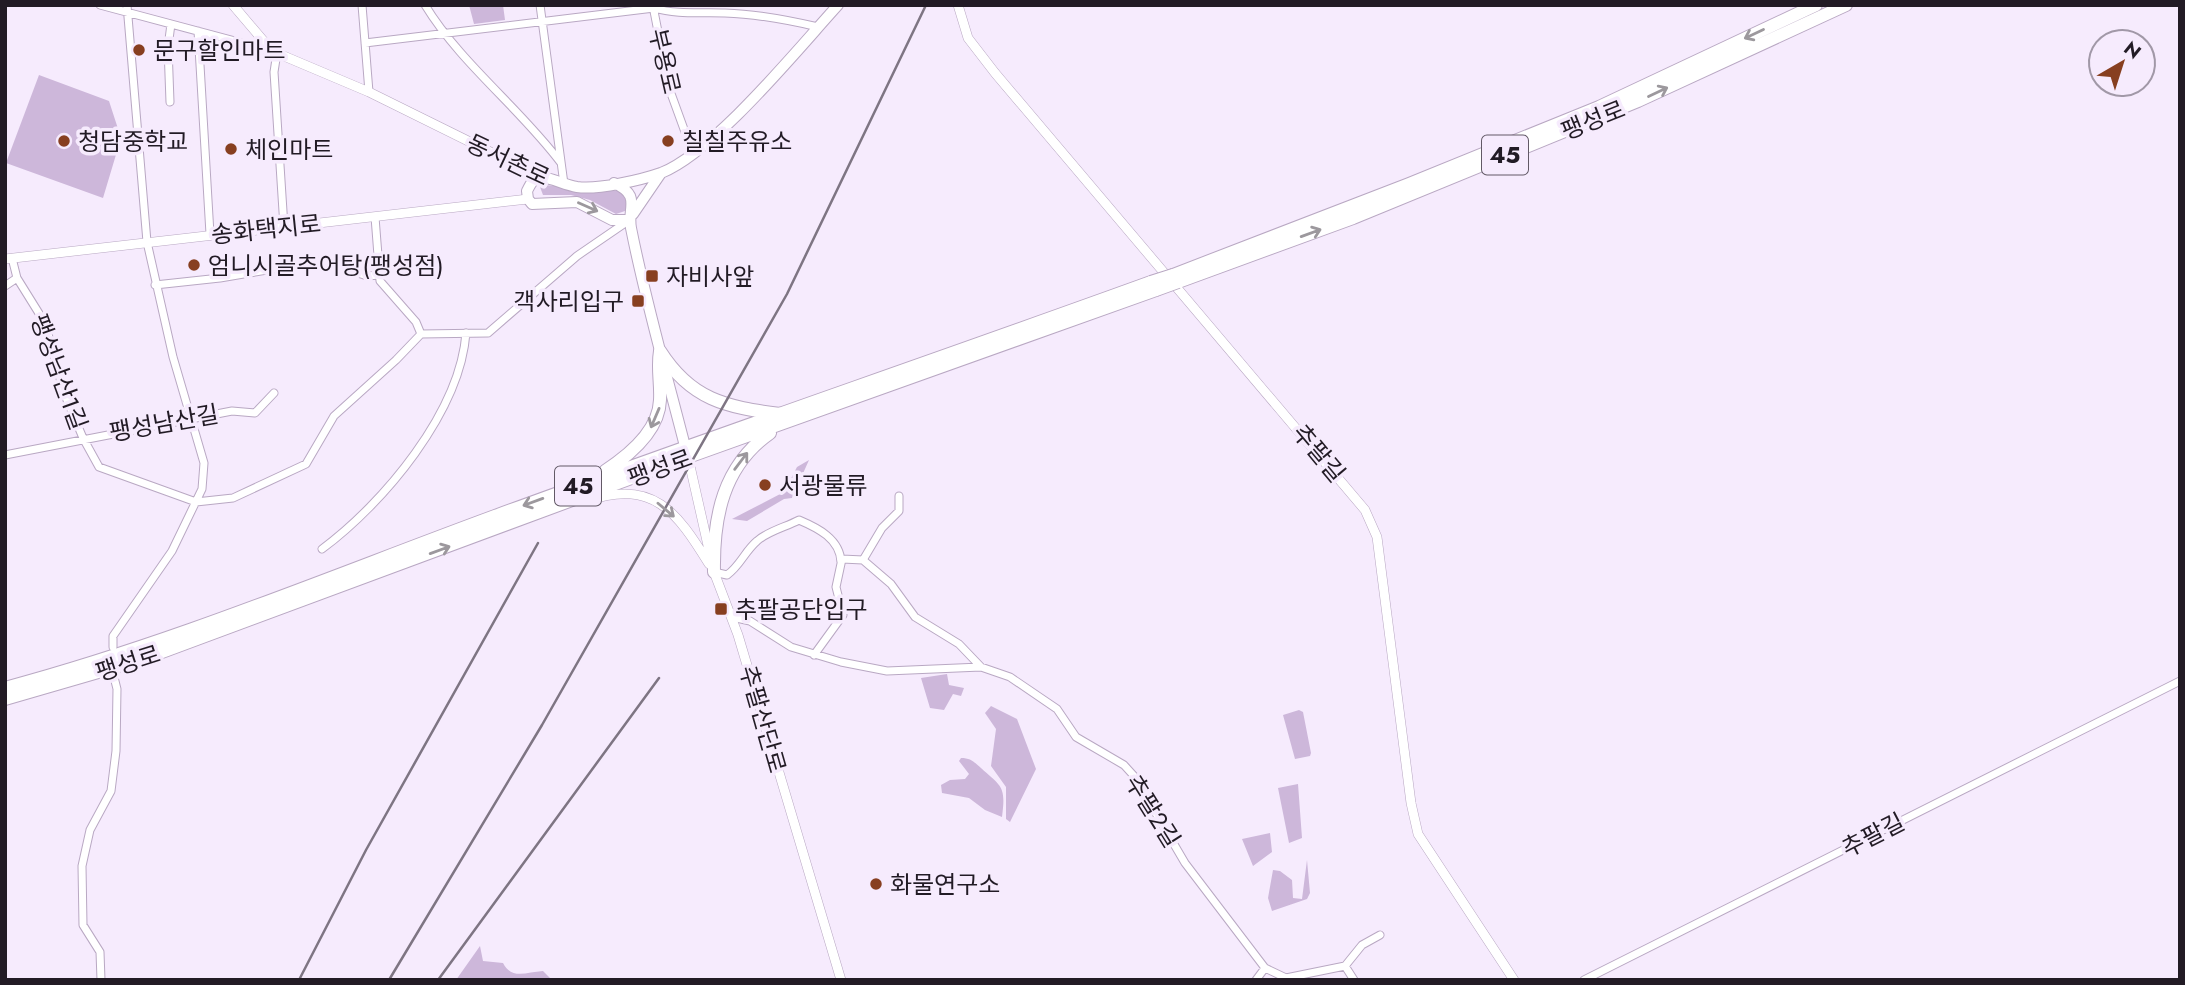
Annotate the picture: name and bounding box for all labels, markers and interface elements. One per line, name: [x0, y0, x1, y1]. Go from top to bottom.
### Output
street label: 부용로: [640, 25, 690, 97]
one-way arrow: [1744, 27, 1765, 41]
north arrow: [2087, 28, 2157, 98]
place label: 문구할인마트: [153, 33, 285, 68]
text: N: [2118, 35, 2147, 65]
marker: 문구할인마트: [131, 42, 147, 58]
one-way arrow: [1647, 85, 1668, 98]
street label: 팽성로: [1556, 91, 1630, 149]
place label: 청담중학교: [78, 124, 188, 159]
place label: 칠칠주유소: [682, 124, 792, 159]
street label: 동서촌로: [461, 125, 555, 195]
place label: 체인마트: [245, 132, 333, 167]
marker: 청담중학교: [56, 133, 72, 149]
marker: 칠칠주유소: [660, 133, 676, 149]
road number: 45: [1482, 136, 1528, 174]
marker: 체인마트: [223, 141, 239, 157]
one-way arrow: [576, 201, 598, 214]
street label: 송화택지로: [209, 206, 323, 252]
one-way arrow: [1300, 226, 1322, 238]
place label: 엄니시골추어탕(팽성점): [208, 248, 444, 283]
marker: 엄니시골추어탕(팽성점): [186, 257, 202, 273]
place label: 자비사앞: [666, 259, 754, 294]
marker: 자비사앞: [644, 268, 660, 284]
place label: 객사리입구: [514, 284, 624, 319]
marker: 객사리입구: [630, 293, 646, 309]
street label: 팽성남산1길: [22, 309, 96, 435]
street label: 팽성남산길: [107, 396, 221, 450]
one-way arrow: [647, 406, 660, 428]
street label: 추팔길: [1284, 416, 1354, 490]
street label: 팽성로: [623, 440, 697, 496]
one-way arrow: [734, 452, 749, 470]
road number: 45: [555, 466, 601, 506]
place label: 서광물류: [779, 468, 867, 503]
marker: 서광물류: [757, 477, 773, 493]
one-way arrow: [522, 497, 544, 510]
one-way arrow: [657, 502, 675, 518]
one-way arrow: [429, 542, 451, 555]
place label: 추팔공단입구: [735, 592, 867, 627]
marker: 추팔공단입구: [713, 601, 729, 617]
street label: 팽성로: [91, 636, 165, 690]
street label: 추팔산단로: [731, 661, 795, 777]
street label: 추팔2길: [1117, 768, 1189, 854]
street label: 추팔길: [1836, 804, 1910, 866]
place label: 화물연구소: [890, 867, 1000, 902]
marker: 화물연구소: [868, 876, 884, 892]

